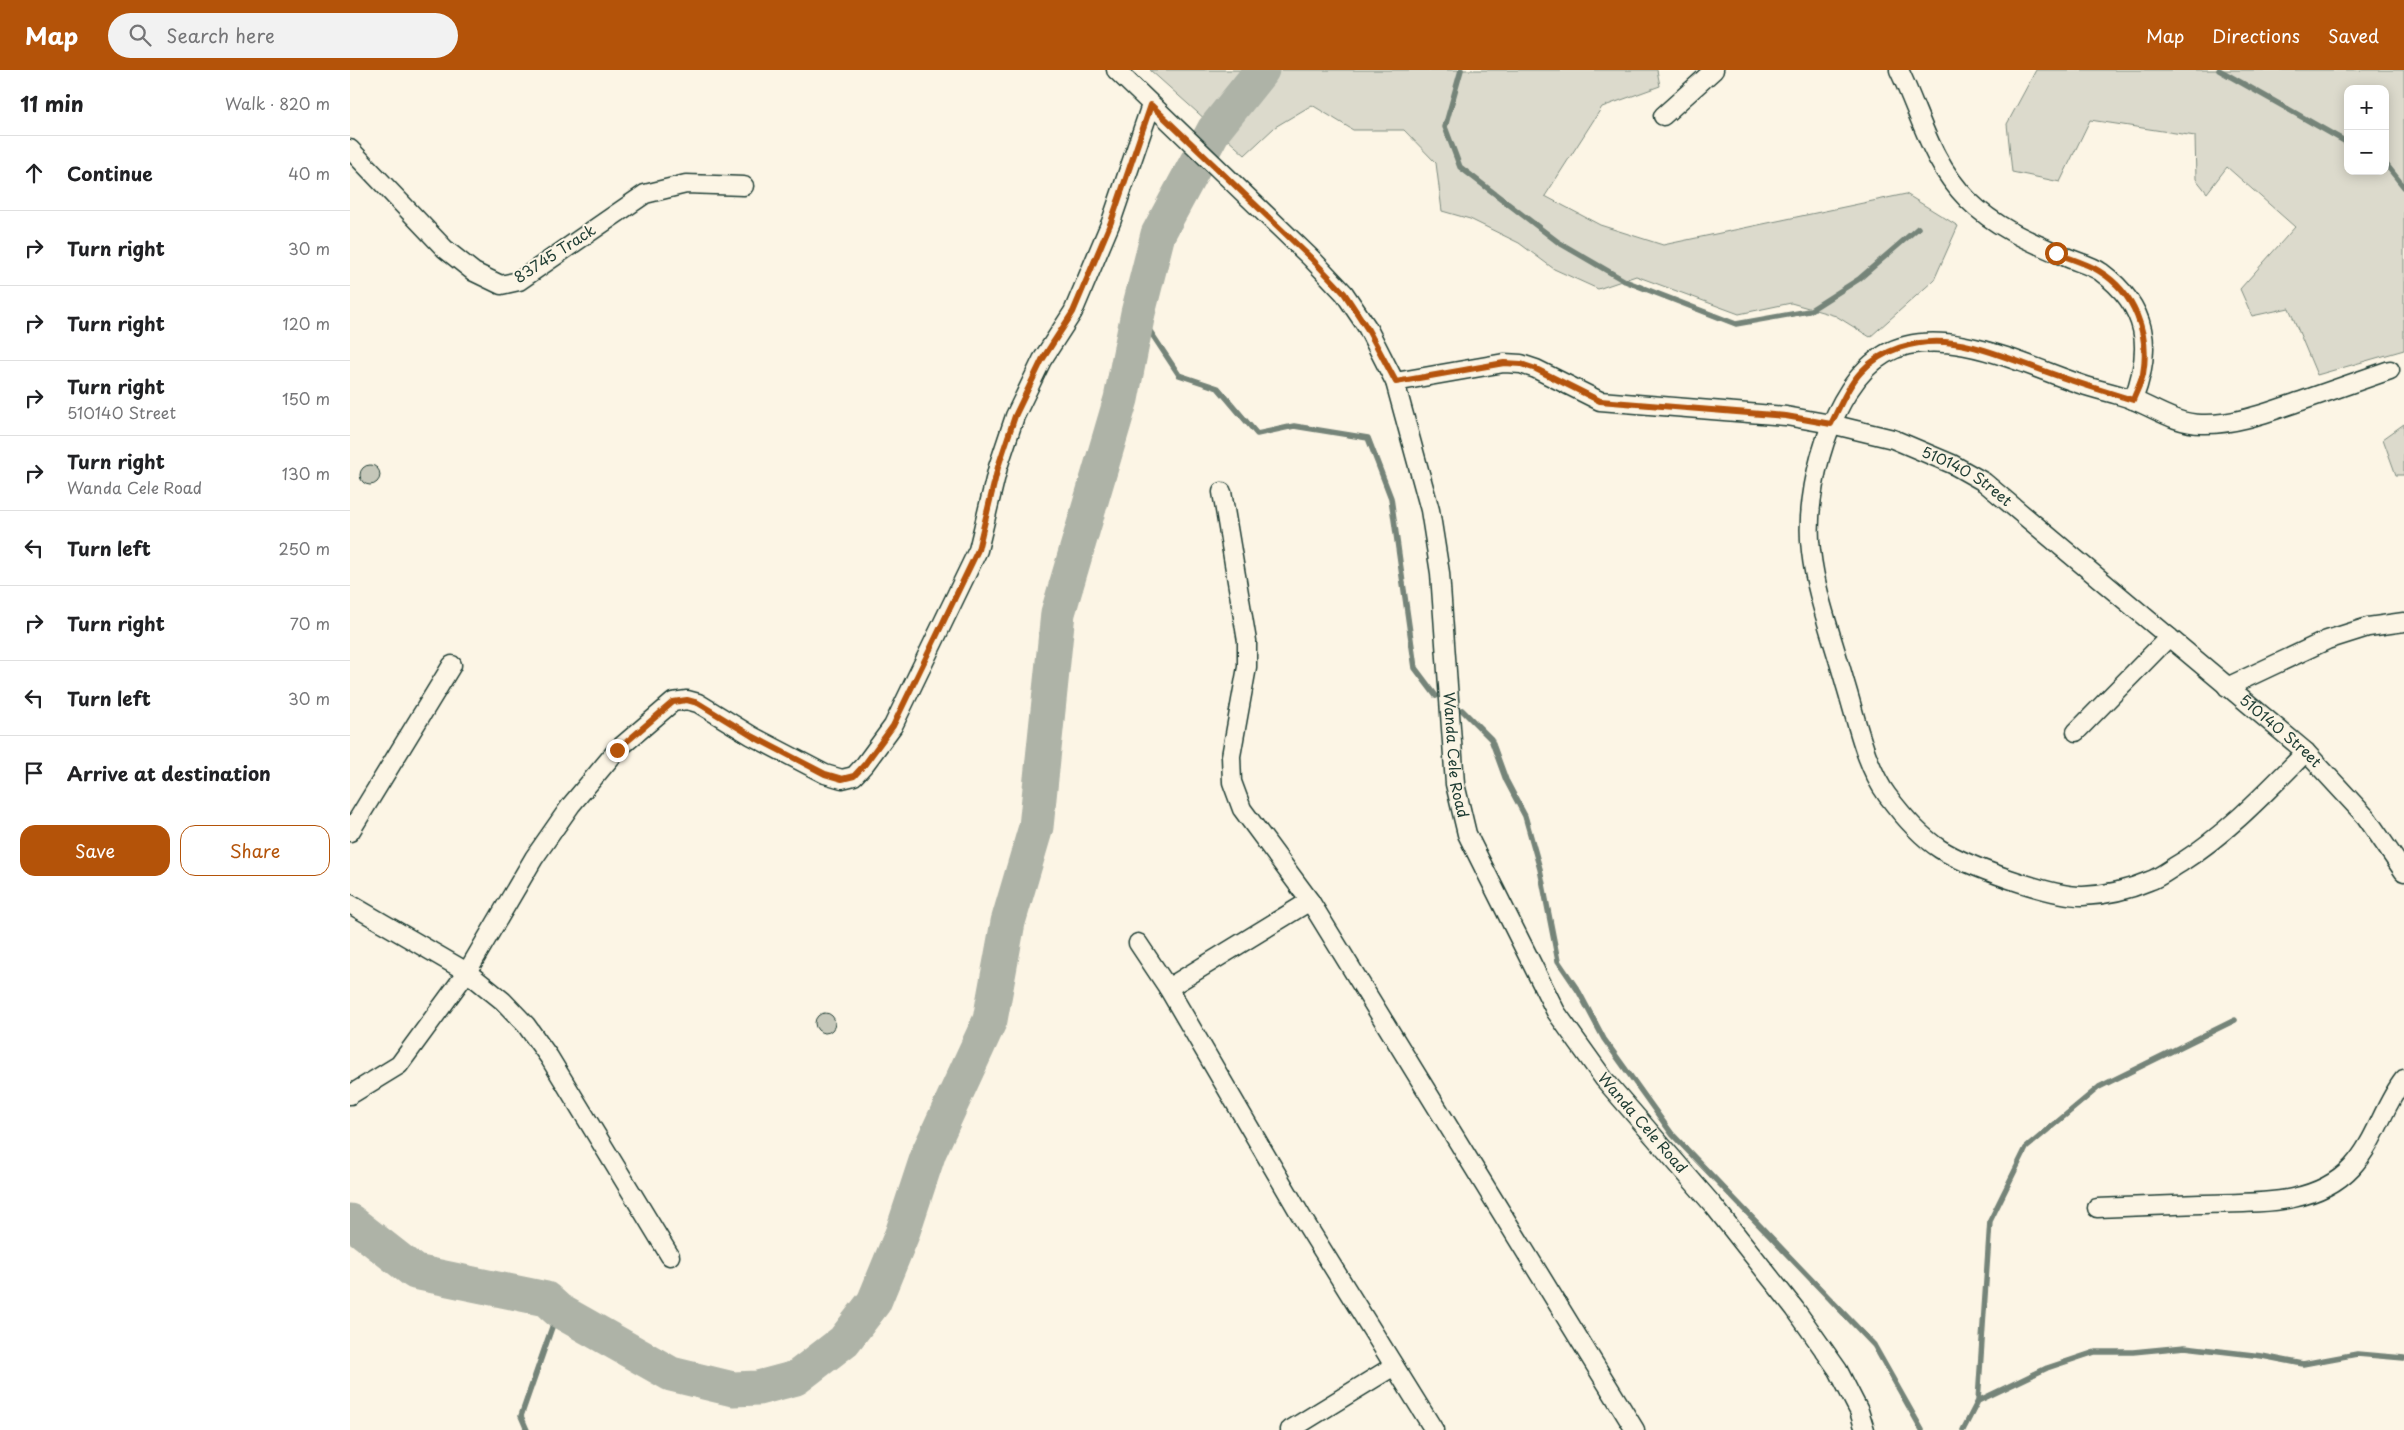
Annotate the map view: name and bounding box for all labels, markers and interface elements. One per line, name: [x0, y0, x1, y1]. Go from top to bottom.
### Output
search box: [108, 13, 458, 58]
text: Map: [25, 17, 78, 53]
icon: search: [126, 21, 154, 49]
text: Search here: [166, 21, 275, 49]
text: Map: [2146, 22, 2184, 49]
text: Directions: [2212, 22, 2300, 49]
text: Saved: [2328, 22, 2379, 49]
map controls: [2344, 85, 2389, 175]
button: +: [2344, 85, 2389, 130]
text: 11 min: [20, 87, 84, 119]
text: Walk · 820 m: [225, 91, 330, 115]
button: −: [2344, 130, 2389, 175]
icon: ahead: [20, 159, 48, 187]
text: Continue: [67, 159, 153, 187]
text: 40 m: [288, 161, 330, 185]
street label: 83745 Track: [509, 218, 600, 288]
icon: right: [20, 234, 48, 262]
text: Turn right: [67, 234, 165, 262]
text: 30 m: [288, 236, 330, 260]
route start: [2045, 242, 2068, 265]
icon: right: [20, 309, 48, 337]
text: Turn right: [67, 309, 165, 337]
text: 120 m: [283, 311, 330, 335]
text: Turn right: [67, 372, 165, 400]
icon: right: [20, 384, 48, 412]
text: 150 m: [282, 386, 330, 410]
text: 510140 Street: [67, 400, 176, 424]
street label: 510140 Street: [1918, 439, 2018, 511]
text: Turn right: [67, 447, 165, 475]
icon: right: [20, 459, 48, 487]
text: 130 m: [282, 461, 330, 485]
text: Wanda Cele Road: [67, 475, 202, 499]
icon: left: [20, 534, 48, 562]
text: Turn left: [67, 534, 151, 562]
text: 250 m: [279, 536, 330, 560]
icon: right: [20, 609, 48, 637]
text: Turn right: [67, 609, 165, 637]
text: 70 m: [290, 611, 330, 635]
icon: left: [20, 684, 48, 712]
text: Turn left: [67, 684, 151, 712]
text: 30 m: [288, 686, 330, 710]
street label: 510140 Street: [2235, 688, 2328, 772]
street label: Wanda Cele Road: [1438, 691, 1476, 820]
route end: [606, 739, 629, 762]
icon: arrive: [20, 759, 48, 787]
text: Arrive at destination: [67, 759, 271, 787]
button: Save: [20, 825, 170, 876]
button: Share: [180, 825, 330, 876]
street label: Wanda Cele Road: [1593, 1067, 1693, 1178]

